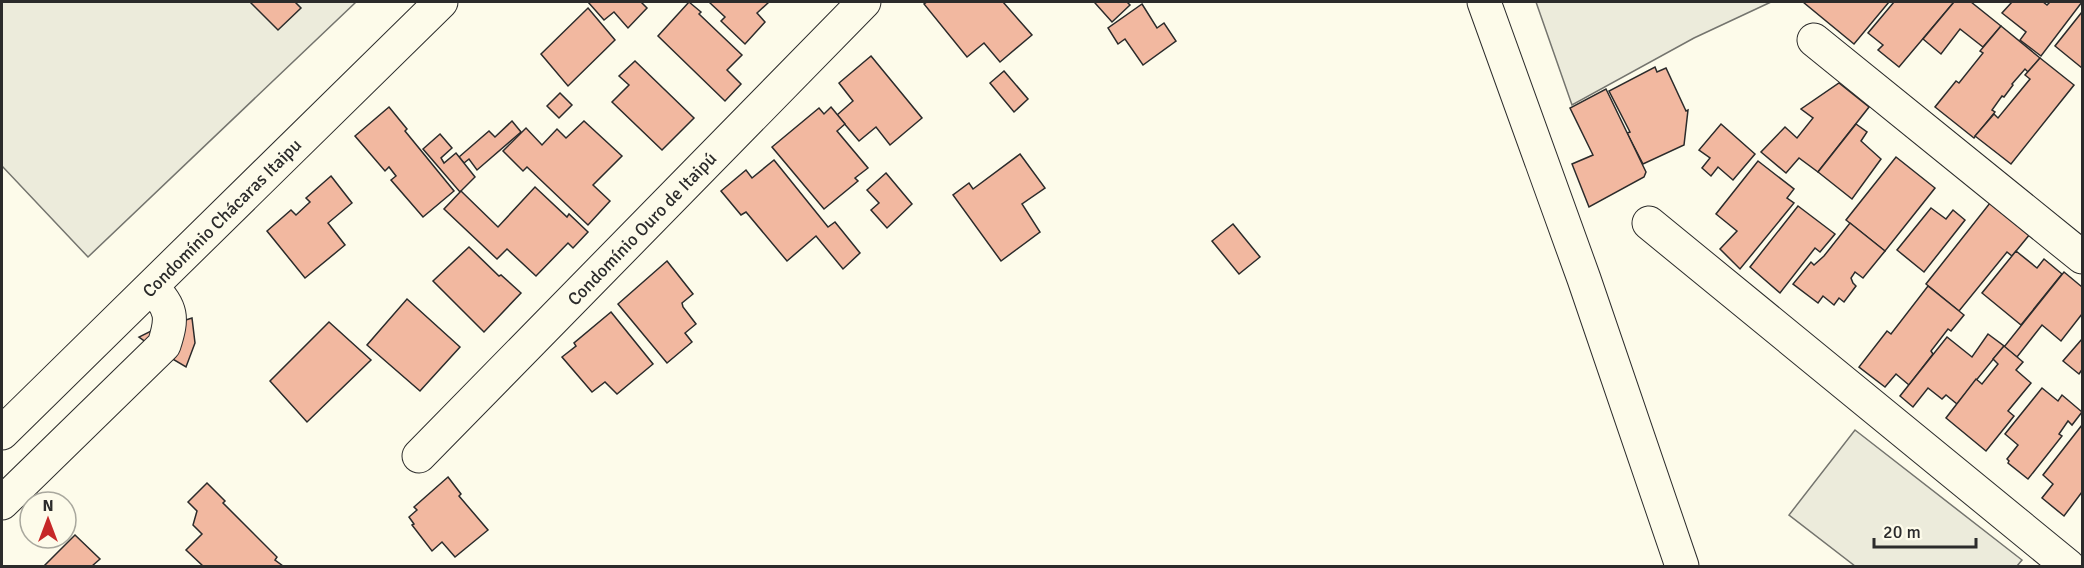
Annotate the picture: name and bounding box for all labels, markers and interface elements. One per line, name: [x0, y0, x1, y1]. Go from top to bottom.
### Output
street label: Condomínio Chácaras Itaipu: [138, 134, 306, 302]
street label: Condomínio Ouro de Itaipú: [563, 148, 721, 310]
north arrow: [18, 490, 78, 550]
text: N: [42, 496, 54, 516]
scale bar: [1874, 511, 1976, 549]
text: 20 m: [1883, 521, 1921, 543]

